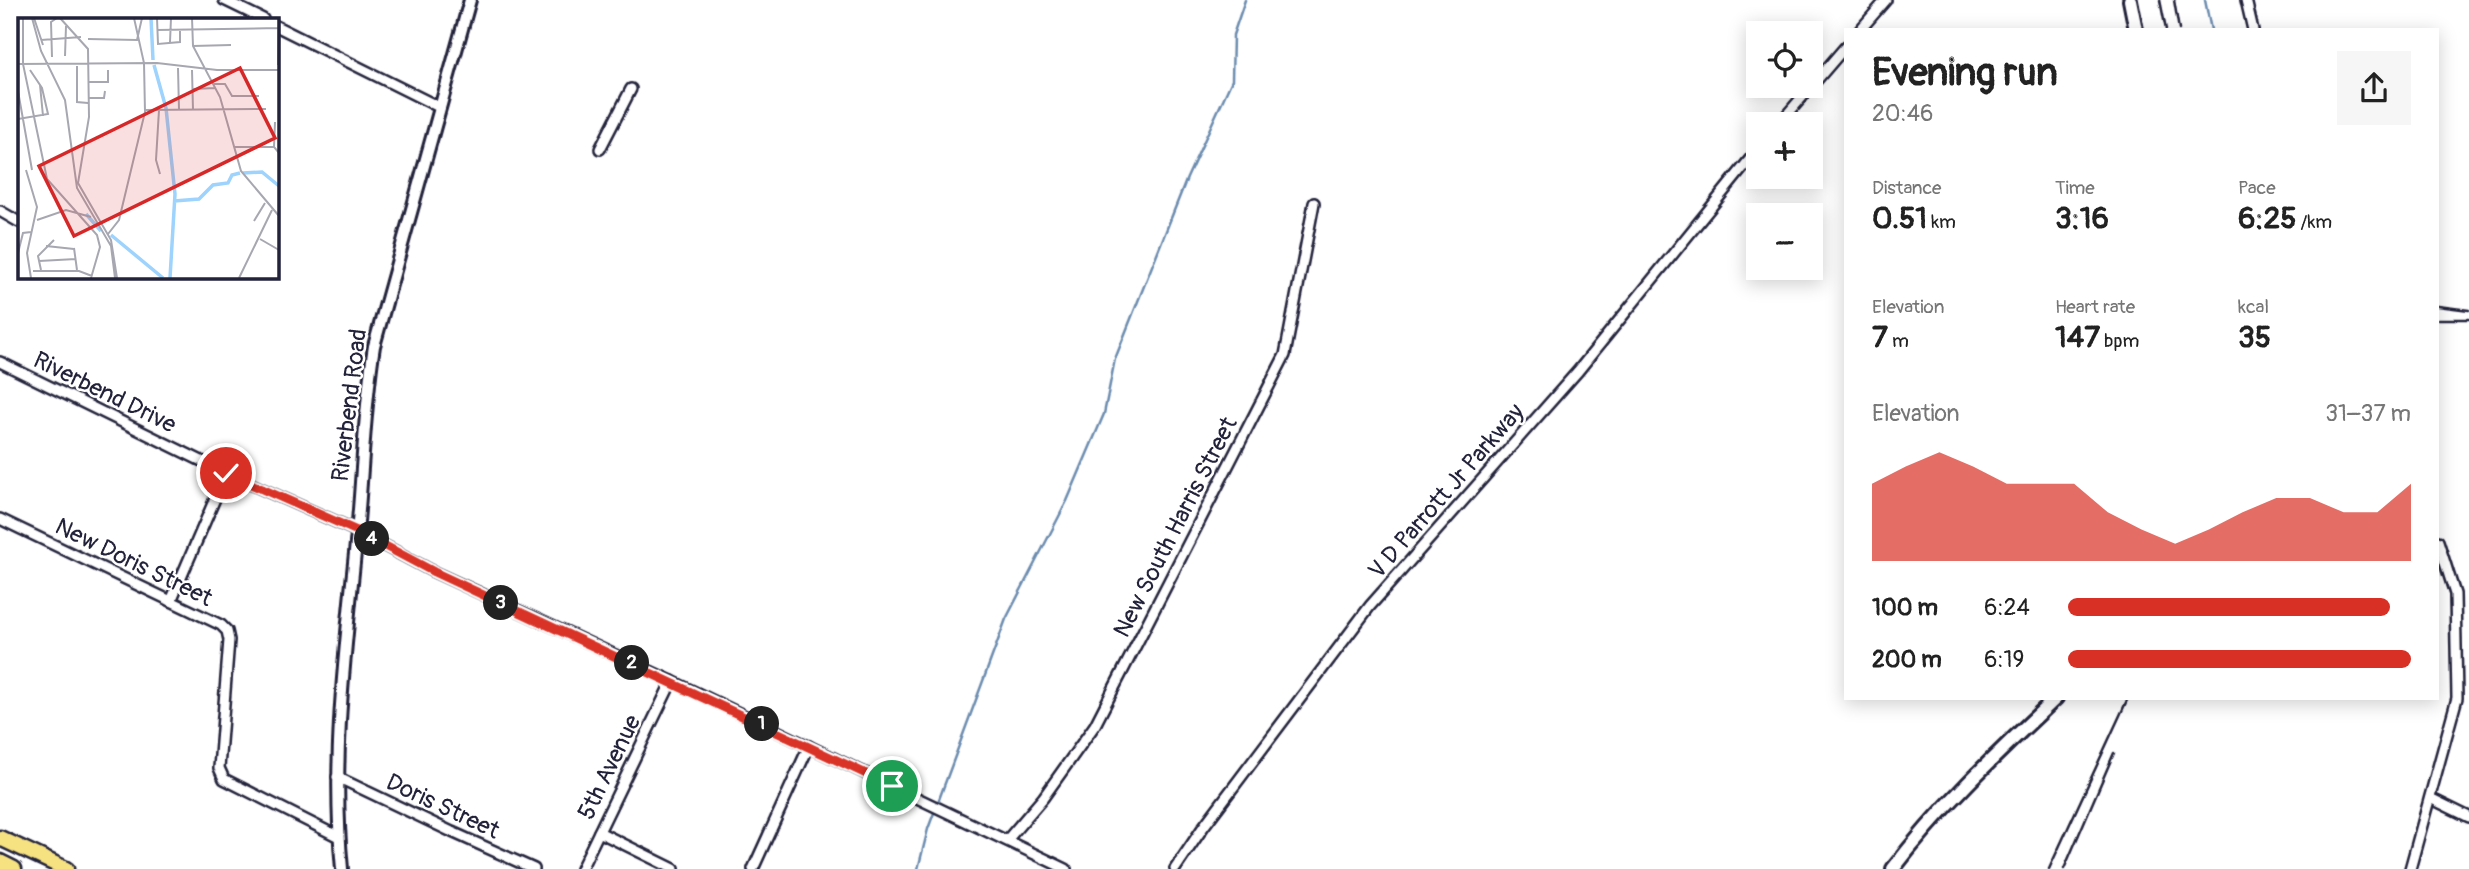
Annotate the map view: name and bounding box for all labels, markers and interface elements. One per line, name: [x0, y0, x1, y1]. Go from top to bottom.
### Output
inset map: [18, 18, 278, 278]
map controls: [1746, 21, 1823, 280]
button: locate: [1746, 21, 1823, 98]
text: Evening run: [1872, 49, 2058, 97]
button: share: [2337, 51, 2411, 125]
text: 20:46: [1872, 99, 1933, 128]
button: +: [1746, 112, 1823, 189]
text: Distance: [1872, 176, 1941, 200]
text: Time: [2055, 176, 2095, 200]
text: Pace: [2238, 176, 2276, 200]
text: 0.51: [1872, 200, 1927, 237]
text: 3:16: [2055, 200, 2109, 237]
text: 6:25: [2238, 200, 2297, 237]
button: −: [1746, 203, 1823, 280]
text: km: [1927, 210, 1956, 234]
text: /km: [2297, 210, 2332, 234]
text: Elevation: [1872, 295, 1944, 319]
text: Heart rate: [2055, 295, 2135, 319]
text: kcal: [2238, 295, 2269, 319]
text: 7: [1872, 319, 1888, 356]
text: 147: [2055, 319, 2100, 356]
text: 35: [2238, 319, 2271, 356]
street label: Riverbend Road: [326, 327, 373, 483]
text: m: [1888, 329, 1909, 353]
text: bpm: [2100, 329, 2139, 353]
street label: Riverbend Drive: [29, 345, 181, 440]
street label: V D Parrott Jr Parkway: [1363, 398, 1530, 585]
text: Elevation: [1872, 399, 1960, 428]
text: 31–37 m: [2325, 399, 2411, 428]
street label: New South Harris Street: [1107, 412, 1244, 642]
pin: [196, 443, 256, 503]
icon: check: [207, 454, 245, 492]
street label: New Doris Street: [50, 512, 217, 613]
pin: 4: [354, 522, 390, 556]
text: 4: [366, 526, 377, 550]
pin: 3: [484, 586, 518, 620]
text: 3: [495, 590, 506, 614]
text: 100 m: [1872, 593, 1938, 622]
text: 6:24: [1984, 593, 2030, 622]
text: 200 m: [1872, 645, 1942, 674]
text: 6:19: [1984, 645, 2024, 674]
pin: 2: [614, 646, 650, 680]
text: 2: [626, 650, 637, 674]
pin: 1: [744, 706, 780, 742]
street label: 5th Avenue: [572, 710, 647, 824]
text: 1: [758, 711, 765, 735]
pin: [862, 756, 922, 816]
icon: arrive: [873, 767, 911, 805]
street label: Doris Street: [381, 768, 504, 845]

